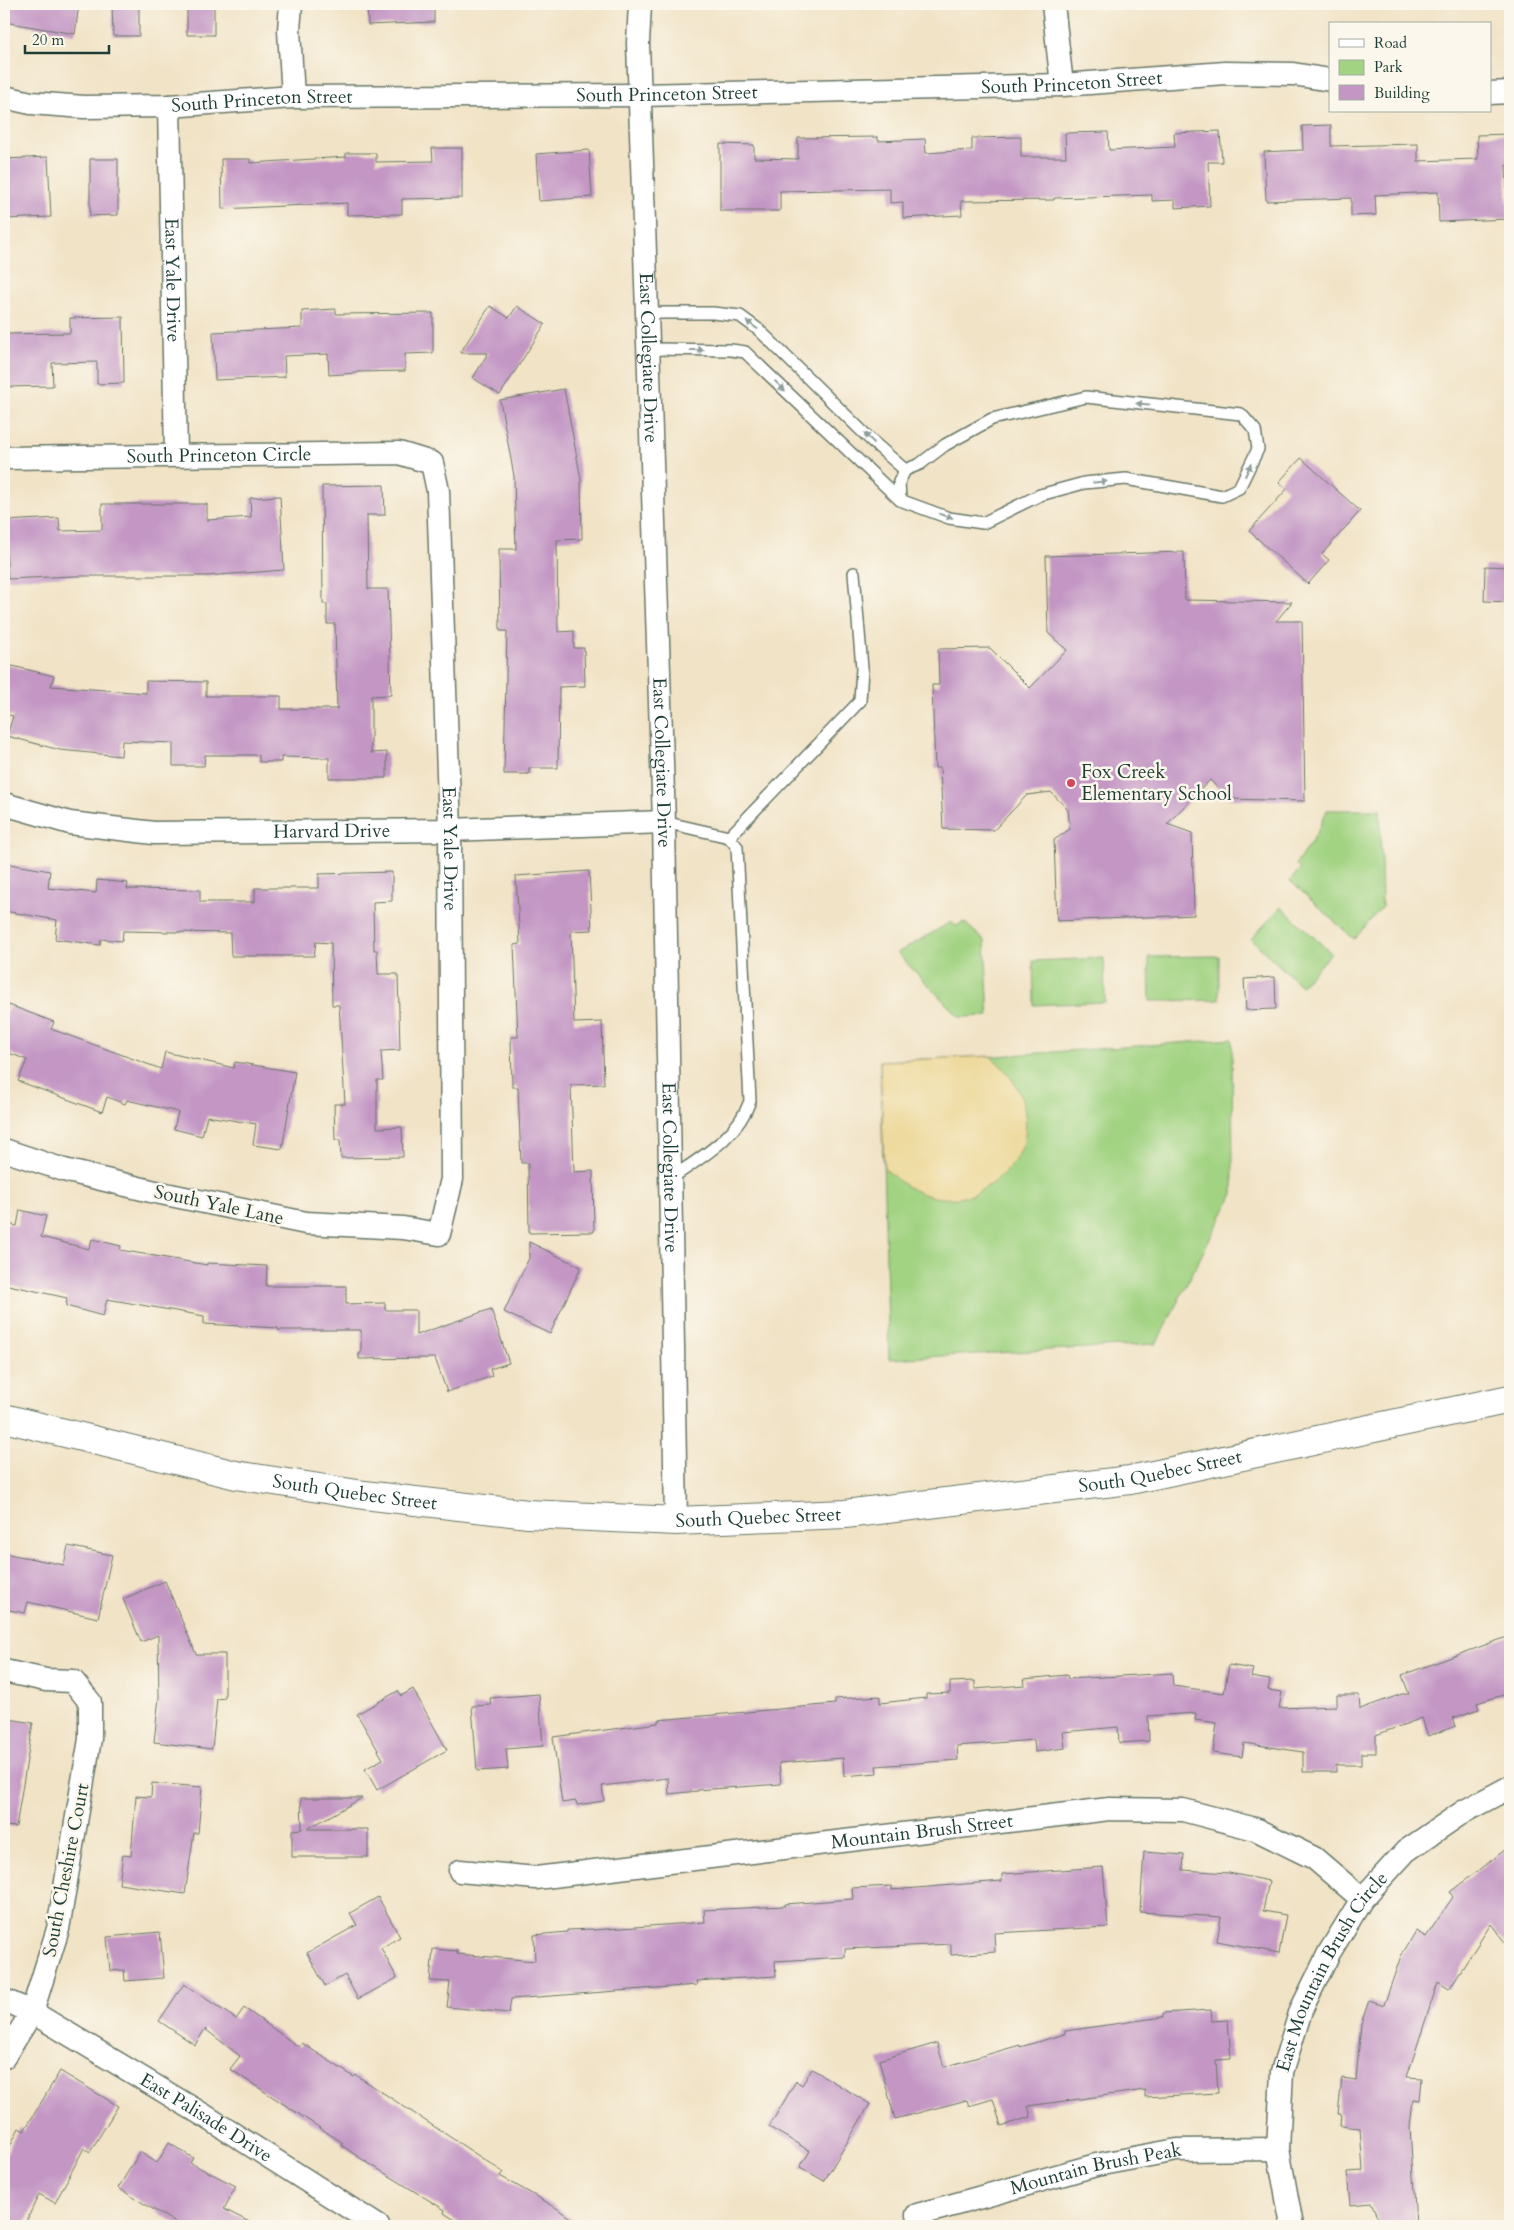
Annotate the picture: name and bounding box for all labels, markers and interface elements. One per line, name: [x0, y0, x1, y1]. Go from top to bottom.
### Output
scale bar: [25, 22, 109, 54]
legend: [1329, 22, 1492, 112]
text: 20 m: [32, 30, 64, 50]
text: Road: [1374, 33, 1407, 53]
text: Park: [1374, 57, 1403, 77]
street label: South Princeton Street: [981, 65, 1163, 100]
street label: South Princeton Street: [576, 79, 758, 108]
text: Building: [1374, 83, 1430, 103]
street label: South Princeton Street: [171, 84, 353, 119]
street label: East Yale Drive: [158, 218, 187, 342]
street label: East Collegiate Drive: [633, 272, 664, 443]
one-way arrow: [745, 320, 759, 330]
one-way arrow: [690, 346, 706, 354]
one-way arrow: [774, 380, 786, 392]
one-way arrow: [1135, 400, 1151, 408]
one-way arrow: [863, 432, 875, 444]
street label: South Princeton Circle: [126, 441, 311, 469]
one-way arrow: [1244, 463, 1252, 477]
one-way arrow: [1092, 478, 1108, 486]
one-way arrow: [938, 513, 953, 521]
street label: East Collegiate Drive: [646, 677, 677, 848]
place label: Fox Creek Elementary School: [1081, 759, 1232, 807]
marker: Fox Creek Elementary School: [1065, 777, 1077, 789]
street label: East Yale Drive: [435, 786, 463, 911]
street label: Harvard Drive: [273, 818, 390, 845]
street label: East Collegiate Drive: [655, 1082, 684, 1253]
street label: South Yale Lane: [152, 1179, 286, 1231]
street label: South Quebec Street: [1077, 1444, 1244, 1499]
street label: South Quebec Street: [271, 1468, 438, 1516]
street label: South Quebec Street: [675, 1501, 842, 1534]
street label: South Cheshire Court: [36, 1781, 96, 1959]
street label: Mountain Brush Street: [830, 1808, 1014, 1855]
street label: East Mountain Brush Circle: [1270, 1866, 1394, 2075]
street label: East Palisade Drive: [135, 2067, 277, 2169]
street label: Mountain Brush Peak: [1007, 2136, 1185, 2201]

